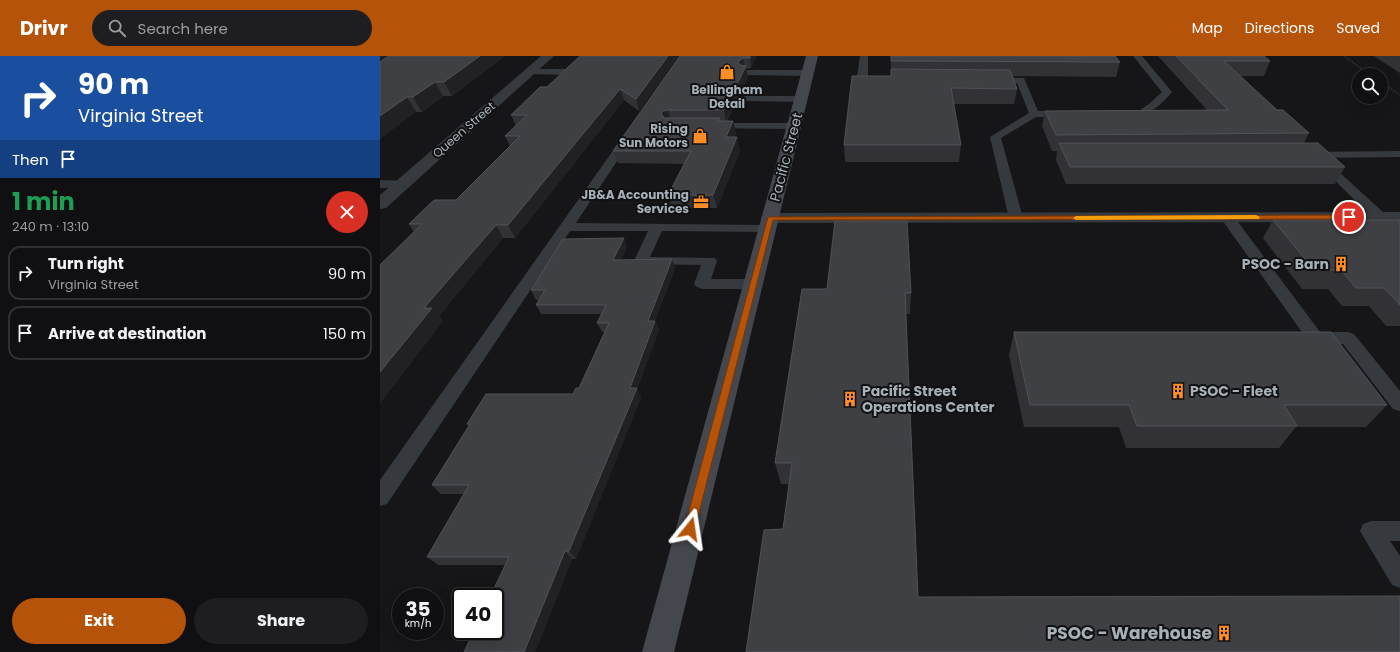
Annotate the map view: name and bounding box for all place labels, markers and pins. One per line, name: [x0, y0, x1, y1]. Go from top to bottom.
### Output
shop icon: Bellingham Detail: [718, 63, 736, 81]
place label: Bellingham Detail: [691, 81, 763, 112]
place label: Rising Sun Motors: [619, 120, 688, 151]
shop icon: Rising Sun Motors: [691, 127, 709, 145]
place label: JB&A Accounting Services: [581, 186, 689, 217]
office icon: JB&A Accounting Services: [692, 193, 710, 211]
pin: [1332, 200, 1366, 234]
place label: PSOC - Barn: [1242, 254, 1329, 274]
building icon: PSOC - Barn: [1332, 255, 1350, 273]
place label: Pacific Street Operations Center: [862, 381, 995, 417]
place label: PSOC - Fleet: [1190, 381, 1278, 401]
building icon: PSOC - Fleet: [1169, 382, 1187, 400]
building icon: Pacific Street Operations Center: [841, 390, 859, 408]
place label: PSOC - Warehouse: [1047, 621, 1212, 645]
building icon: PSOC - Warehouse: [1215, 624, 1233, 642]

